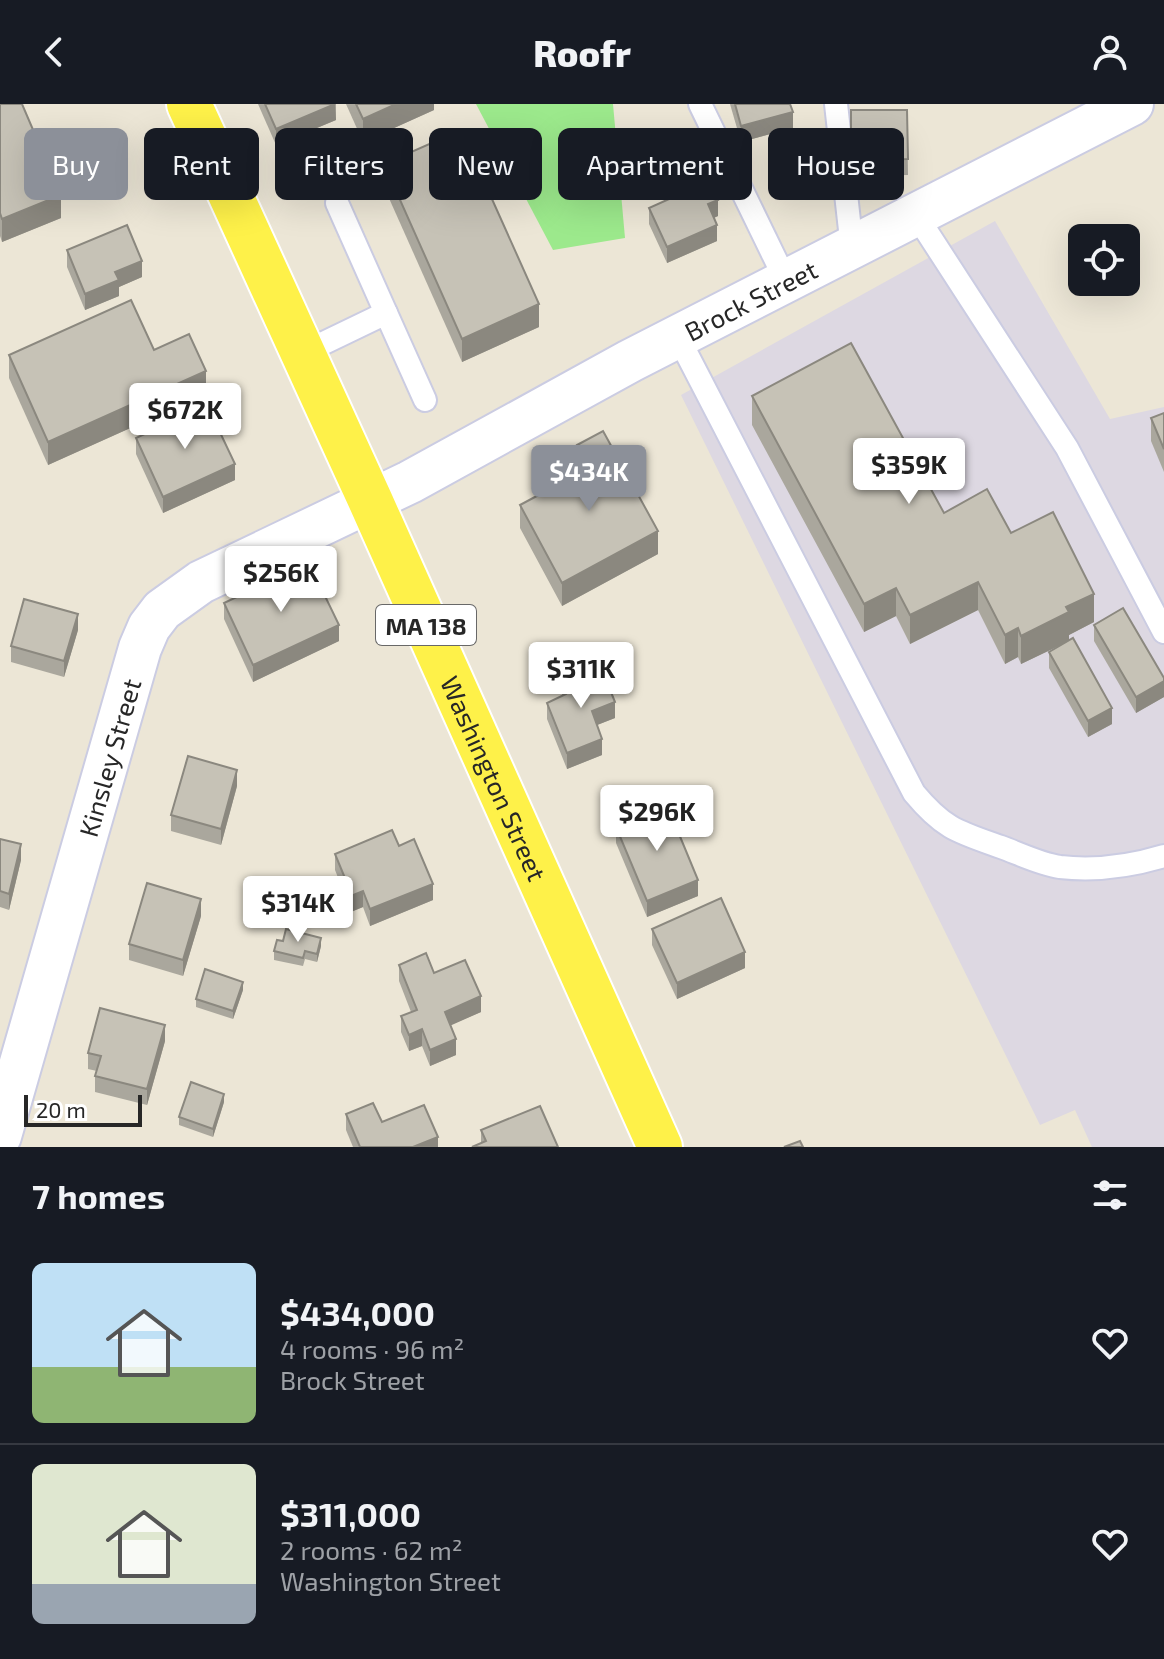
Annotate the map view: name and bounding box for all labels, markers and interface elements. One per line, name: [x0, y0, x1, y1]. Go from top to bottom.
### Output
icon: back: [32, 30, 76, 74]
icon: person: [1088, 30, 1132, 74]
text: Roofr: [533, 31, 631, 74]
chip: Buy: [24, 128, 128, 200]
chip: Rent: [144, 128, 259, 200]
chip: Filters: [275, 128, 413, 200]
chip: New: [429, 128, 542, 200]
chip: Apartment: [558, 128, 752, 200]
chip: House: [768, 128, 904, 200]
map controls: [1068, 224, 1140, 296]
button: locate: [1068, 224, 1140, 296]
street label: Brock Street: [679, 253, 822, 346]
pin: $672K: [129, 383, 241, 451]
text: $672K: [147, 393, 223, 424]
pin: $359K: [853, 438, 965, 506]
pin: $434K: [533, 445, 645, 513]
text: $359K: [871, 448, 947, 479]
text: $434K: [549, 455, 629, 486]
pin: $256K: [225, 546, 337, 614]
text: $256K: [243, 556, 319, 587]
road number: MA 138: [376, 605, 476, 645]
pin: $311K: [525, 642, 637, 710]
text: $311K: [547, 652, 615, 683]
street label: Washington Street: [435, 671, 554, 885]
street label: Kinsley Street: [71, 675, 146, 840]
pin: $296K: [601, 785, 713, 853]
text: $296K: [618, 795, 696, 826]
pin: $314K: [242, 876, 354, 944]
text: $314K: [261, 886, 335, 917]
scale bar: [24, 1091, 142, 1127]
text: 20 m: [36, 1096, 86, 1122]
icon: filters: [1088, 1173, 1132, 1217]
text: 7 homes: [32, 1175, 165, 1216]
text: $434,000: [280, 1292, 435, 1333]
icon: home: [96, 1295, 192, 1391]
icon: heart: [1088, 1321, 1132, 1365]
text: 4 rooms · 96 m²: [280, 1333, 464, 1364]
text: Brock Street: [280, 1364, 425, 1395]
text: $311,000: [280, 1493, 421, 1534]
icon: home: [96, 1496, 192, 1592]
icon: heart: [1088, 1522, 1132, 1566]
text: 2 rooms · 62 m²: [280, 1534, 463, 1565]
text: Washington Street: [280, 1565, 501, 1596]

